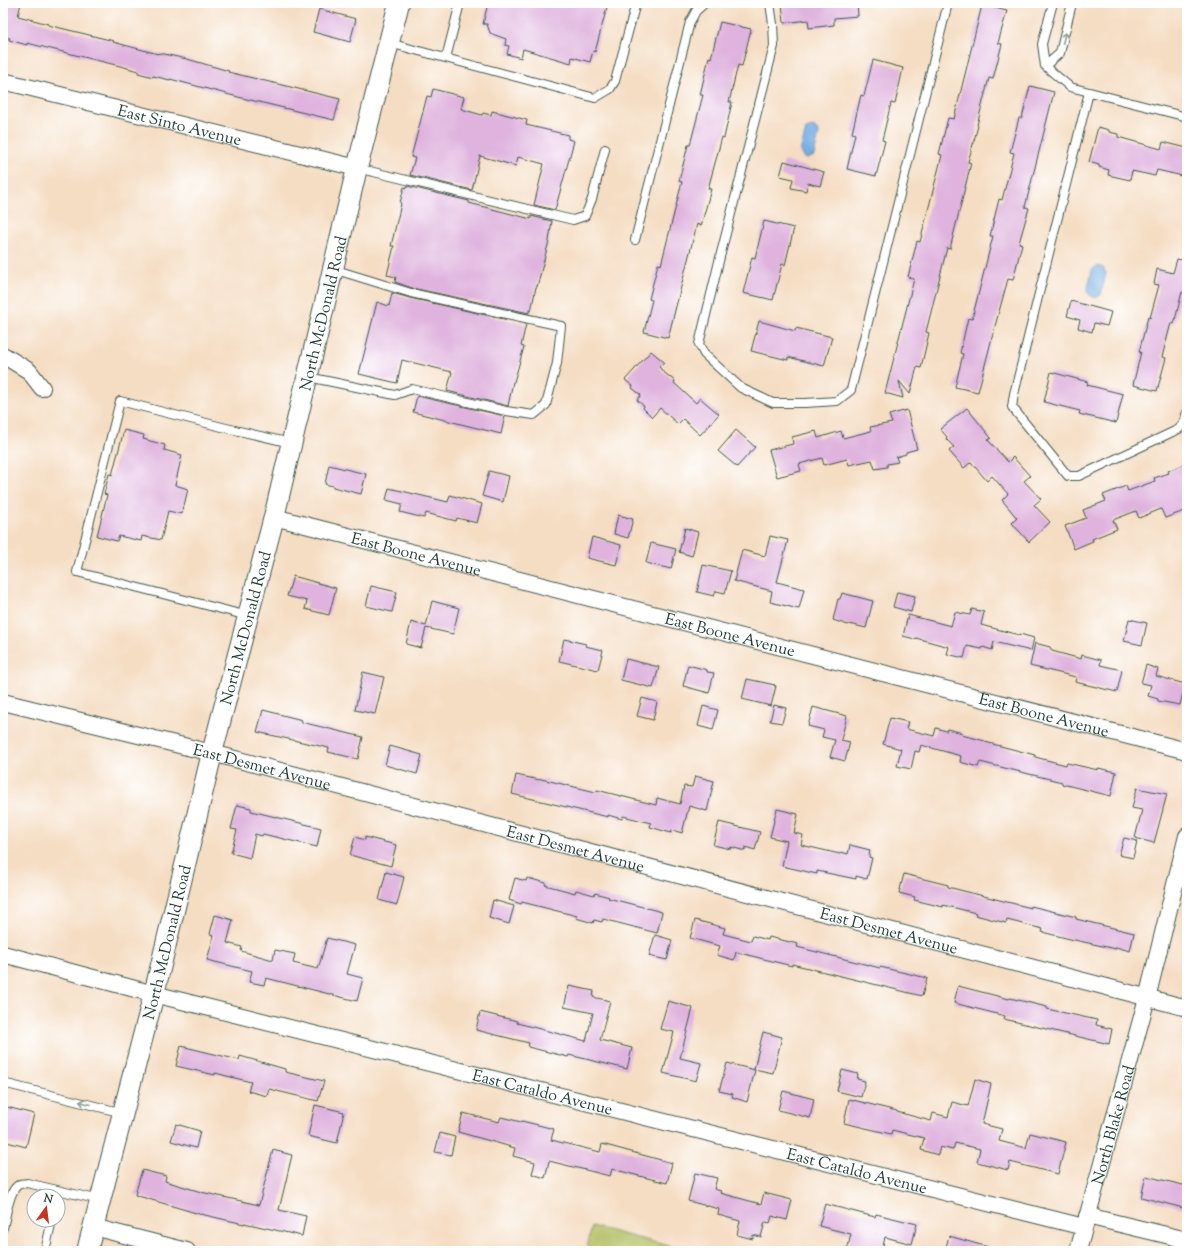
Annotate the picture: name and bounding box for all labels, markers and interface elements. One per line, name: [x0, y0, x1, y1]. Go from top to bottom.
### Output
one-way arrow: [1060, 32, 1068, 45]
street label: East Sinto Avenue: [115, 101, 243, 153]
street label: North McDonald Road: [295, 234, 354, 393]
street label: East Boone Avenue: [348, 528, 483, 584]
street label: North McDonald Road: [216, 549, 279, 708]
street label: East Boone Avenue: [662, 609, 797, 664]
street label: East Boone Avenue: [976, 689, 1111, 745]
street label: East Desmet Avenue: [190, 740, 333, 798]
street label: East Desmet Avenue: [504, 821, 646, 880]
street label: North McDonald Road: [139, 863, 199, 1023]
street label: East Desmet Avenue: [817, 903, 960, 962]
street label: North Blake Road: [1088, 1063, 1142, 1188]
street label: East Cataldo Avenue: [470, 1065, 615, 1122]
one-way arrow: [79, 1099, 92, 1107]
street label: East Cataldo Avenue: [784, 1144, 929, 1201]
north arrow: [26, 1188, 66, 1228]
text: N: [41, 1190, 55, 1208]

